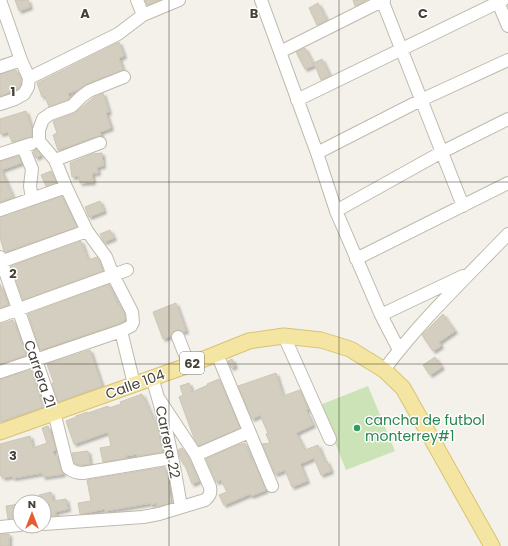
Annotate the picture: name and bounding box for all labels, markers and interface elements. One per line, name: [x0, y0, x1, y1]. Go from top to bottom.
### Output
text: A: [80, 4, 90, 23]
text: B: [250, 4, 259, 23]
text: C: [418, 4, 428, 23]
text: 1: [11, 82, 15, 101]
text: 2: [9, 264, 17, 283]
street label: Carrera 21: [19, 337, 61, 411]
road number: 62: [180, 352, 204, 374]
street label: Calle 104: [103, 364, 168, 404]
street label: Carrera 22: [151, 404, 185, 480]
place label: cancha de futbol monterrey#1: [365, 410, 485, 446]
marker: cancha de futbol monterrey#1: [352, 423, 362, 433]
text: 3: [9, 446, 17, 465]
north arrow: [12, 494, 52, 534]
text: N: [28, 496, 36, 512]

